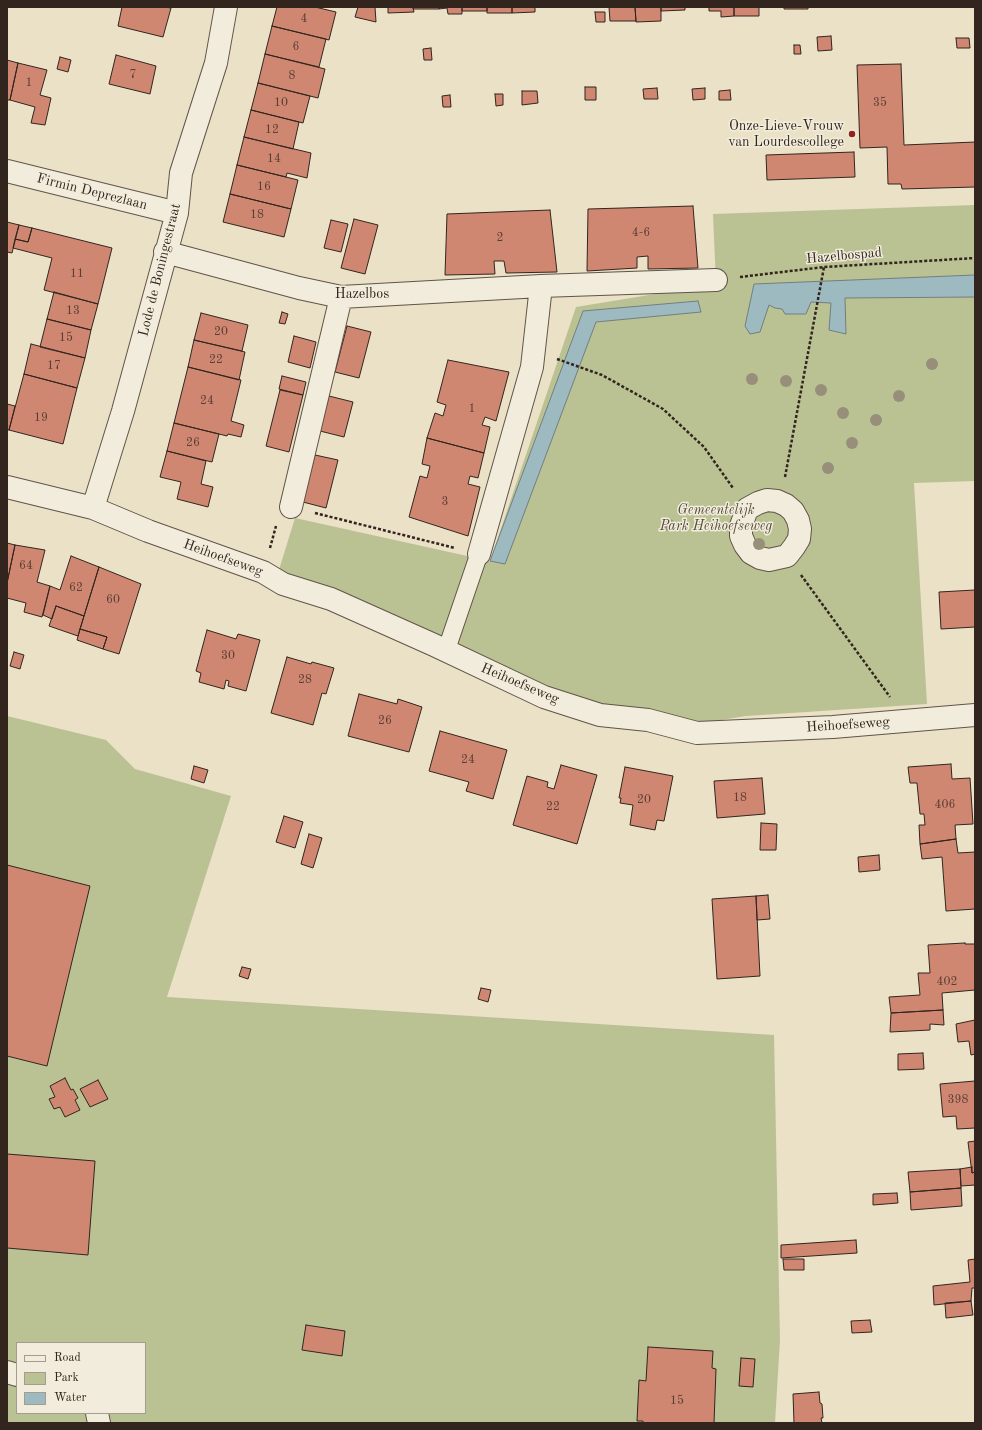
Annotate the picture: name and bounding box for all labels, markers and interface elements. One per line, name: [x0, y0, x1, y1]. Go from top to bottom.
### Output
house number: 4: [301, 12, 307, 26]
house number: 6: [293, 40, 299, 54]
house number: 7: [130, 68, 136, 82]
house number: 8: [289, 69, 295, 83]
house number: 1: [26, 76, 32, 90]
house number: 10: [274, 96, 288, 110]
house number: 35: [873, 96, 887, 110]
place label: Onze-Lieve-Vrouw van Lourdescollege: [728, 118, 844, 150]
house number: 12: [265, 123, 279, 137]
marker: Onze-Lieve-Vrouw van Lourdescollege: [847, 129, 857, 139]
house number: 14: [267, 152, 281, 166]
street label: Firmin Deprezlaan: [35, 170, 149, 214]
house number: 16: [257, 180, 271, 194]
street label: Lode de Boningestraat: [135, 202, 185, 338]
house number: 18: [250, 208, 264, 222]
house number: 4-6: [632, 226, 650, 240]
house number: 2: [497, 231, 503, 245]
street label: Hazelbospad: [805, 244, 883, 268]
house number: 11: [70, 267, 84, 281]
street label: Hazelbos: [335, 286, 389, 302]
house number: 13: [66, 304, 80, 318]
house number: 20: [214, 325, 228, 339]
house number: 15: [59, 331, 73, 345]
house number: 22: [209, 353, 223, 367]
house number: 17: [47, 359, 61, 373]
house number: 24: [200, 394, 214, 408]
house number: 1: [469, 402, 475, 416]
house number: 19: [34, 411, 48, 425]
house number: 26: [186, 436, 200, 450]
house number: 3: [442, 495, 448, 509]
park label: Gemeentelijk Park Heihoefseweg: [660, 502, 772, 534]
street label: Heihoefseweg: [181, 536, 265, 580]
house number: 64: [19, 559, 33, 573]
house number: 62: [69, 581, 83, 595]
house number: 60: [106, 593, 120, 607]
house number: 30: [221, 649, 235, 663]
street label: Heihoefseweg: [478, 660, 562, 708]
house number: 28: [298, 673, 312, 687]
house number: 26: [378, 714, 392, 728]
street label: Heihoefseweg: [806, 714, 890, 736]
house number: 24: [461, 753, 475, 767]
house number: 18: [733, 791, 747, 805]
house number: 20: [637, 793, 651, 807]
house number: 406: [935, 798, 955, 812]
house number: 22: [546, 800, 560, 814]
house number: 402: [937, 975, 957, 989]
house number: 398: [948, 1093, 968, 1107]
legend: [16, 1342, 146, 1414]
text: Road: [54, 1352, 81, 1364]
text: Park: [54, 1372, 79, 1384]
text: Water: [54, 1392, 86, 1404]
house number: 15: [670, 1394, 684, 1408]

